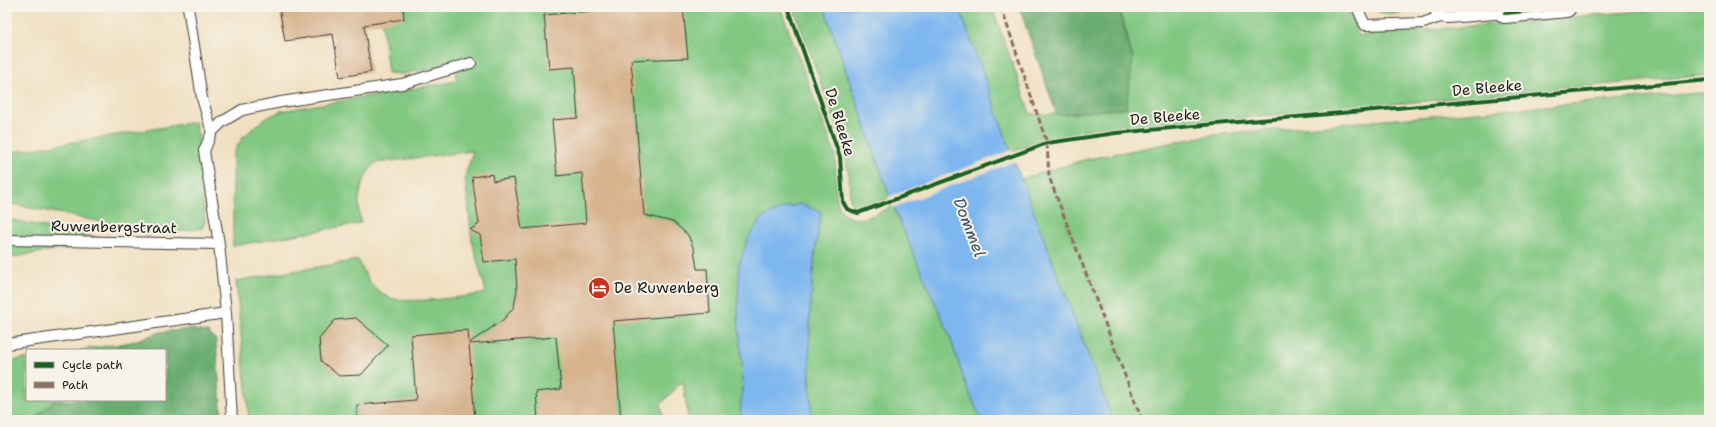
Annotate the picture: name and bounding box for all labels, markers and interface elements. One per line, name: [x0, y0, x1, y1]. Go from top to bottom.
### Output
street label: De Bleeke: [1451, 75, 1523, 101]
street label: De Bleeke: [820, 85, 860, 159]
street label: De Bleeke: [1129, 104, 1201, 130]
water label: Dommel: [949, 194, 990, 260]
street label: Ruwenbergstraat: [51, 216, 177, 238]
hotel icon: De Ruwenberg: [586, 275, 612, 301]
place label: De Ruwenberg: [614, 278, 719, 298]
legend: [26, 349, 166, 401]
text: Cycle path: [62, 357, 123, 373]
text: Path: [62, 377, 88, 393]

